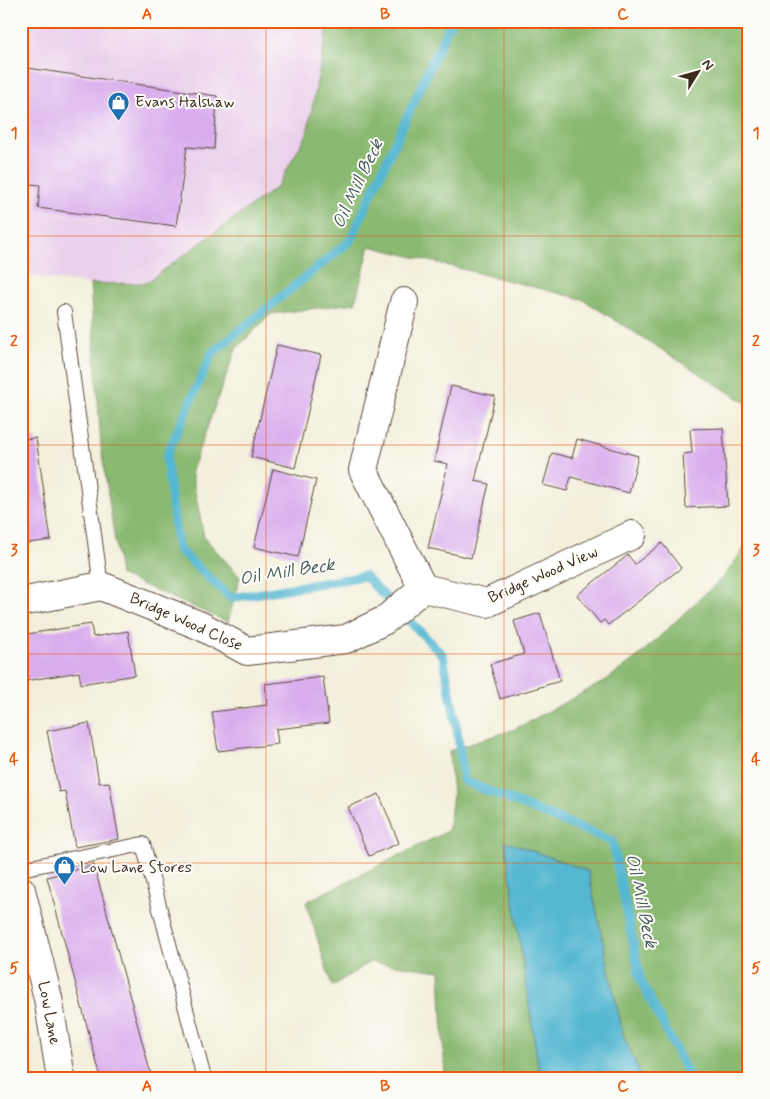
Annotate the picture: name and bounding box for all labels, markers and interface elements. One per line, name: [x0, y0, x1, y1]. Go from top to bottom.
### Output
text: A: [142, 4, 152, 25]
text: B: [380, 4, 390, 25]
text: C: [617, 4, 629, 25]
north arrow: [672, 48, 722, 98]
text: N: [698, 56, 718, 74]
shop icon: Evans Halshaw: [107, 90, 131, 121]
place label: Evans Halshaw: [135, 92, 234, 113]
text: 1: [10, 123, 18, 144]
text: 1: [752, 123, 760, 144]
water label: Oil Mill Beck: [327, 135, 389, 232]
text: 2: [10, 331, 18, 352]
text: 2: [752, 331, 760, 352]
text: 3: [10, 540, 18, 561]
text: 3: [752, 540, 760, 561]
street label: Bridge Wood View: [485, 541, 601, 609]
water label: Oil Mill Beck: [238, 553, 337, 591]
street label: Bridge Wood Close: [126, 588, 246, 656]
text: 4: [9, 749, 19, 770]
text: 4: [751, 749, 761, 770]
water label: Oil Mill Beck: [619, 852, 663, 951]
shop icon: Low Lane Stores: [52, 855, 76, 886]
place label: Low Lane Stores: [80, 857, 192, 878]
text: 5: [9, 958, 19, 979]
text: 5: [751, 958, 761, 979]
street label: Low Lane: [33, 979, 66, 1047]
text: A: [142, 1076, 152, 1097]
text: B: [380, 1076, 390, 1097]
text: C: [617, 1076, 629, 1097]

